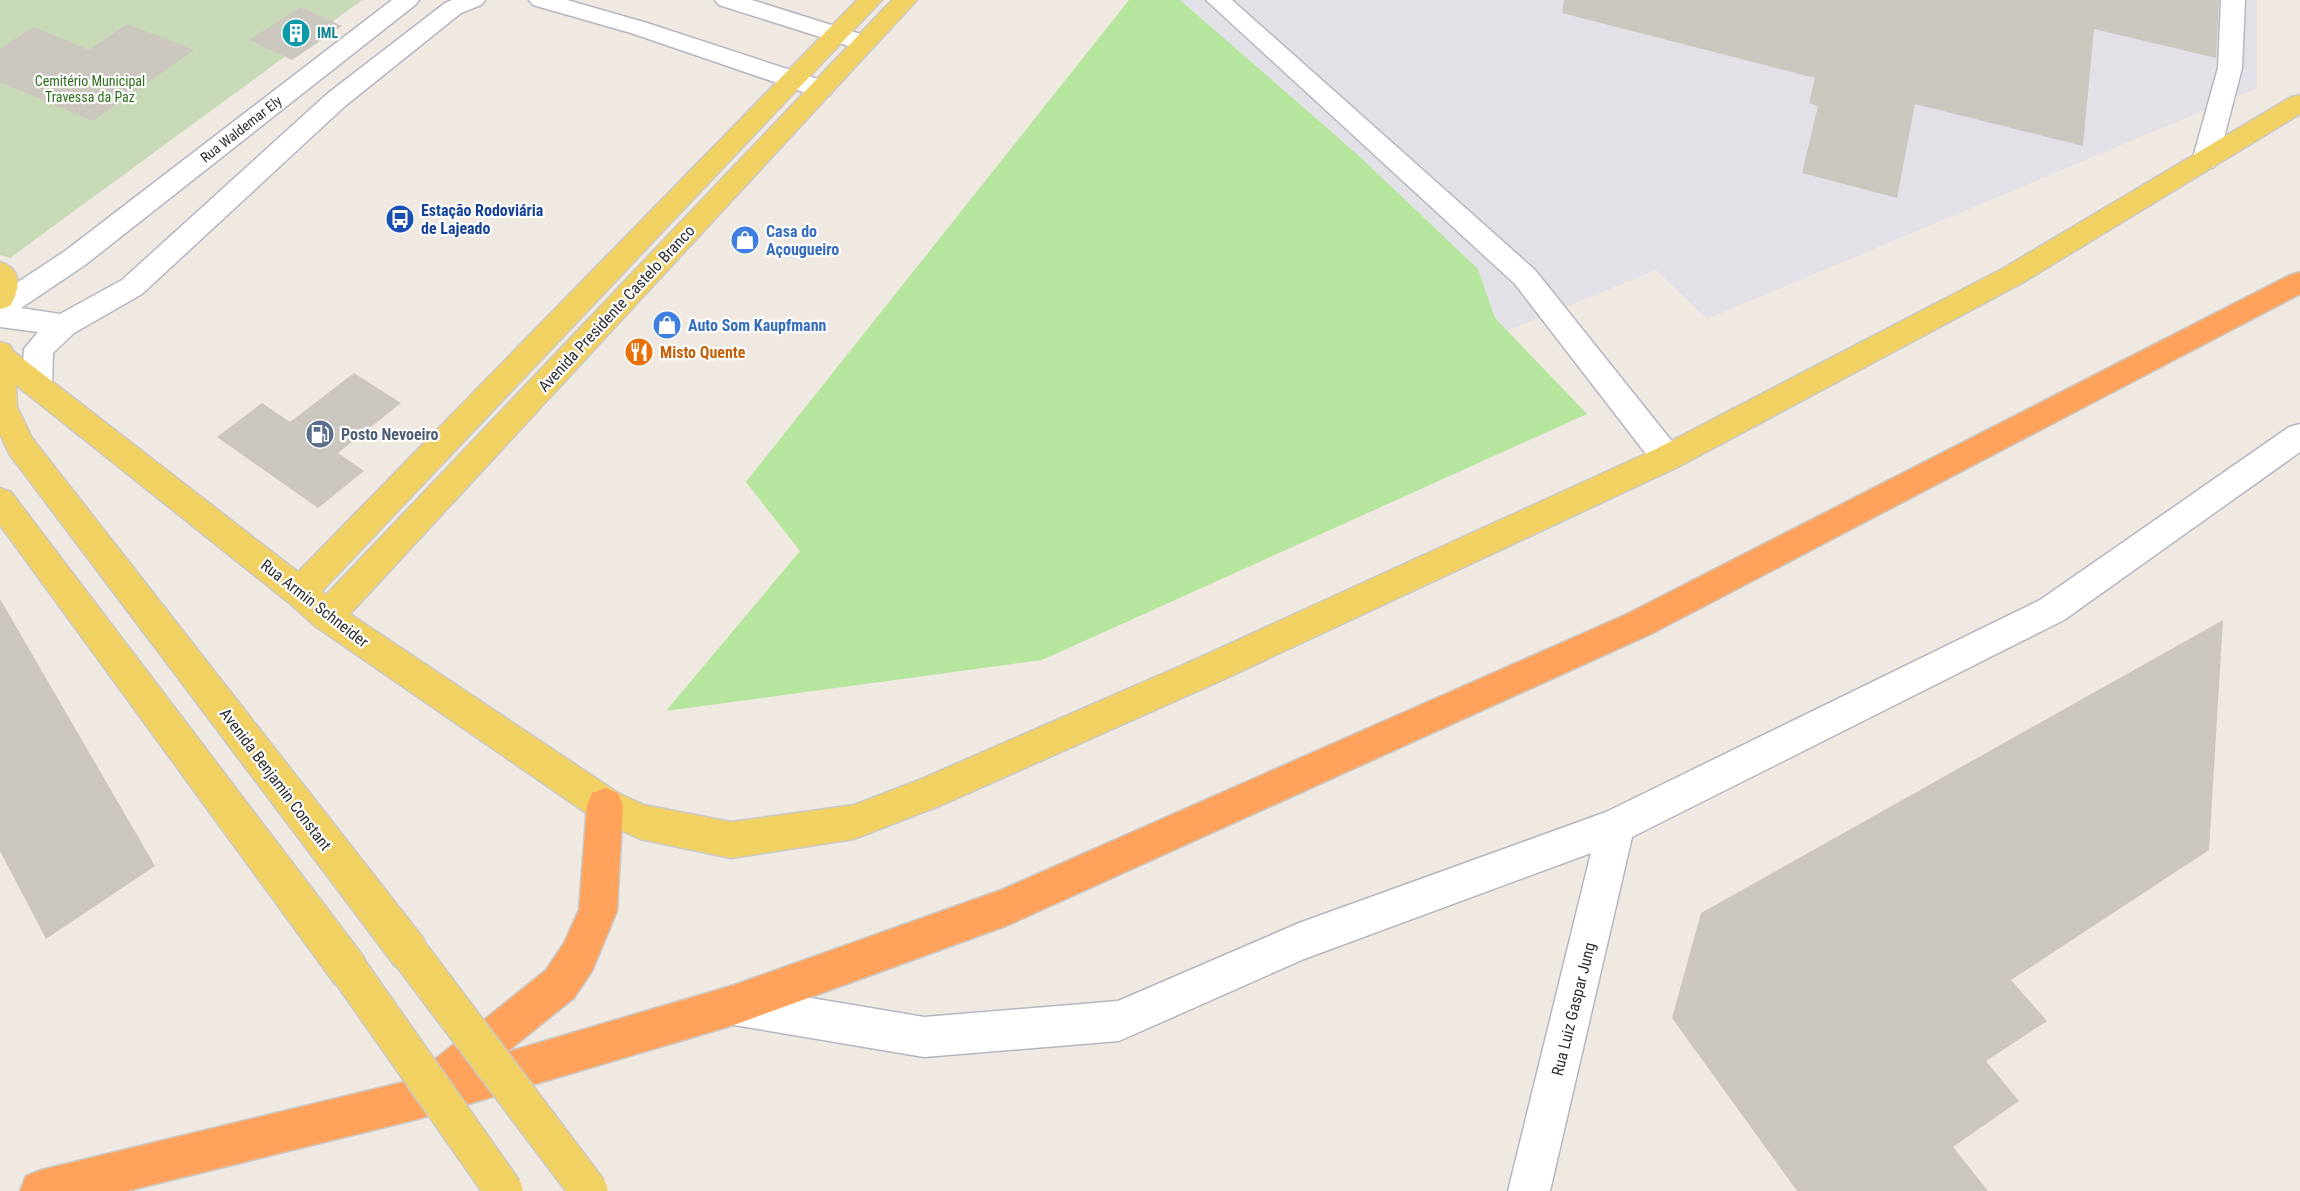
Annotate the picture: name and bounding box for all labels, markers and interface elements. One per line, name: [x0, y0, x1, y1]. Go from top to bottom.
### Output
building icon: IML: [280, 17, 312, 49]
place label: IML: [317, 25, 338, 41]
park label: Cemitério Municipal Travessa da Paz: [35, 73, 145, 105]
street label: Rua Waldemar Ely: [197, 92, 285, 166]
place label: Estação Rodoviária de Lajeado: [421, 201, 544, 238]
bus stop icon: Estação Rodoviária de Lajeado: [384, 203, 416, 235]
street label: Avenida Presidente Castelo Branco: [534, 221, 699, 396]
place label: Casa do Açougueiro: [766, 222, 839, 259]
shop icon: Casa do Açougueiro: [729, 224, 761, 256]
shop icon: Auto Som Kaupfmann: [651, 309, 683, 341]
place label: Auto Som Kaupfmann: [688, 316, 827, 335]
restaurant icon: Misto Quente: [623, 336, 655, 368]
place label: Misto Quente: [660, 343, 746, 362]
fuel station icon: Posto Nevoeiro: [304, 418, 336, 450]
place label: Posto Nevoeiro: [341, 425, 439, 444]
street label: Rua Armin Schneider: [257, 555, 372, 651]
street label: Avenida Benjamin Constant: [216, 704, 335, 854]
street label: Rua Luiz Gaspar Jung: [1548, 941, 1599, 1078]

